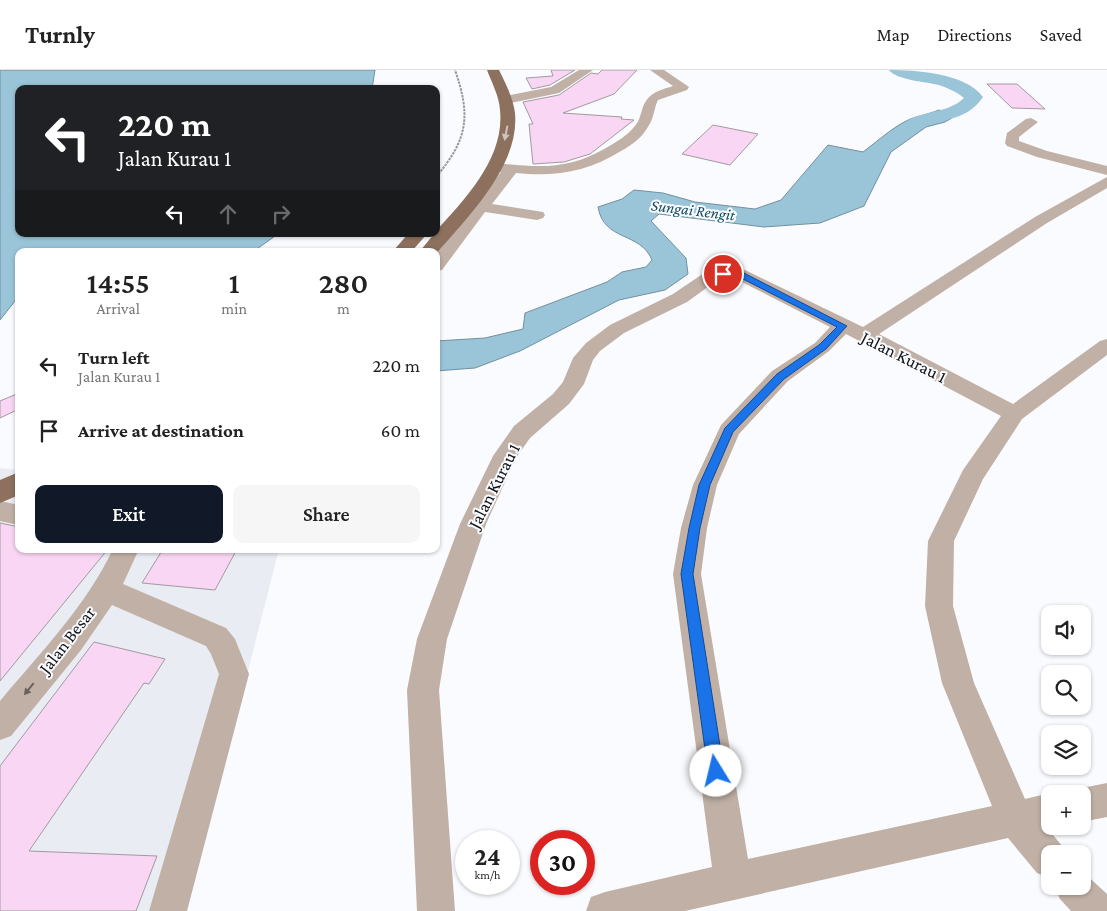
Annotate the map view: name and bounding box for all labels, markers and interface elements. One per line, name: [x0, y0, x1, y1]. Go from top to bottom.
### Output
text: Turnly: [25, 21, 95, 48]
text: Map: [877, 25, 909, 45]
text: Directions: [937, 25, 1012, 45]
text: Saved: [1040, 25, 1082, 45]
icon: left: [35, 105, 100, 170]
text: 220 m: [118, 105, 211, 144]
one-way arrow: [501, 126, 509, 142]
text: Jalan Kurau 1: [118, 146, 231, 171]
water label: Sungai Rengit: [650, 196, 736, 225]
icon: left: [161, 200, 189, 228]
icon: ahead: [214, 200, 242, 228]
icon: right: [267, 200, 295, 228]
pin: [702, 253, 744, 295]
icon: arrive: [709, 260, 737, 288]
text: 14:55: [87, 266, 150, 299]
text: 1: [229, 266, 240, 299]
text: 280: [319, 266, 368, 299]
text: Arrival: [96, 300, 140, 317]
text: min: [221, 300, 247, 317]
text: m: [337, 300, 350, 317]
street label: Jalan Kurau 1: [856, 326, 950, 387]
text: Turn left: [78, 347, 150, 368]
icon: left: [35, 352, 63, 380]
text: 220 m: [372, 355, 420, 376]
text: Jalan Kurau 1: [78, 368, 160, 385]
icon: arrive: [35, 417, 63, 445]
text: Arrive at destination: [78, 420, 244, 441]
text: 60 m: [381, 420, 420, 441]
street label: Jalan Kurau 1: [463, 440, 524, 534]
button: Exit: [35, 485, 223, 543]
button: Share: [233, 485, 420, 543]
street label: Jalan Besar: [33, 602, 100, 679]
map controls: [1041, 605, 1091, 895]
button: sound: [1041, 605, 1091, 655]
button: search: [1041, 665, 1091, 715]
one-way arrow: [23, 682, 34, 695]
button: layers: [1041, 725, 1091, 775]
position arrow: [689, 744, 741, 796]
button: +: [1041, 785, 1091, 835]
speed limit sign: 30: [530, 830, 595, 895]
text: 24: [474, 843, 501, 870]
button: −: [1041, 845, 1091, 895]
text: km/h: [475, 868, 500, 882]

